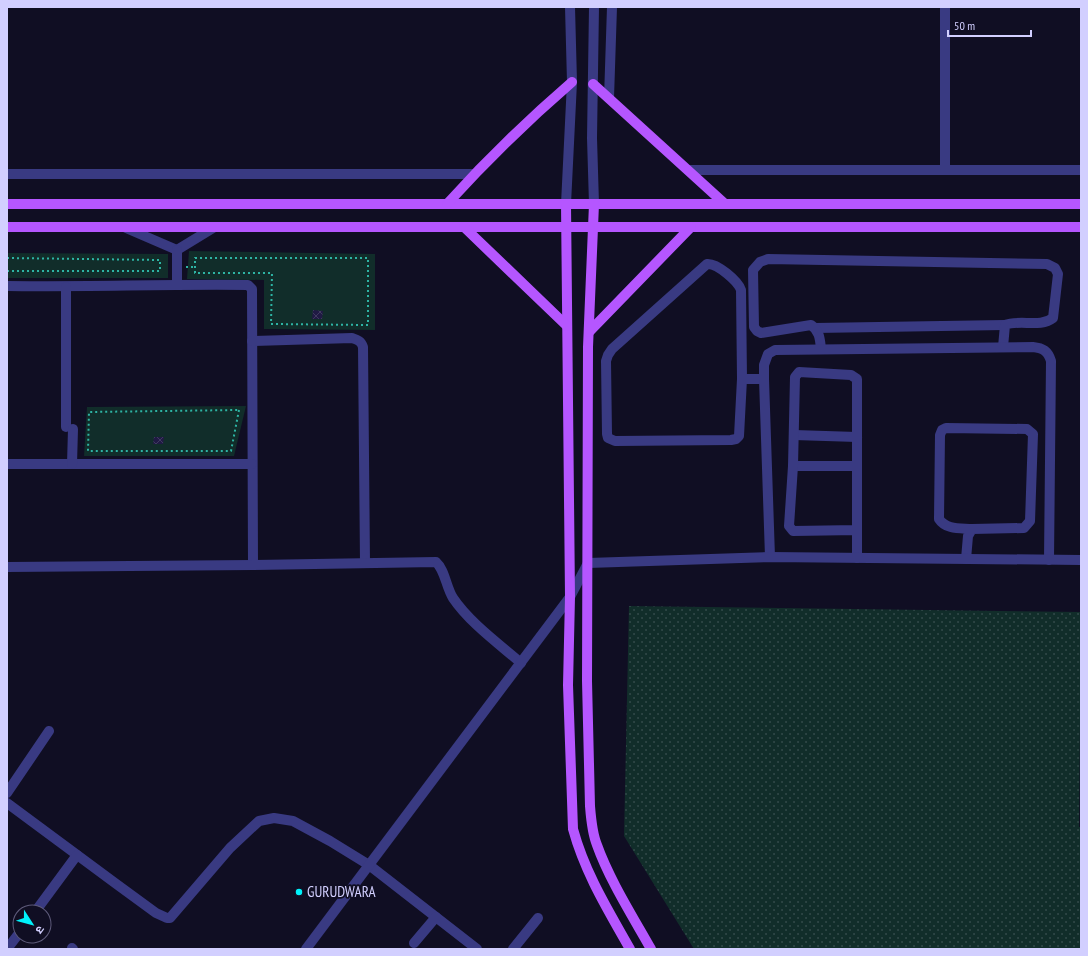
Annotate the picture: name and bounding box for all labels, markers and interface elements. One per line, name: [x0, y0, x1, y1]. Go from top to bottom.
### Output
scale bar: [948, 12, 1031, 38]
text: 50 m: [954, 18, 975, 33]
place label: GURUDWARA: [307, 882, 376, 901]
marker: GURUDWARA: [294, 887, 304, 897]
north arrow: [12, 904, 52, 944]
text: उ: [32, 923, 48, 937]

